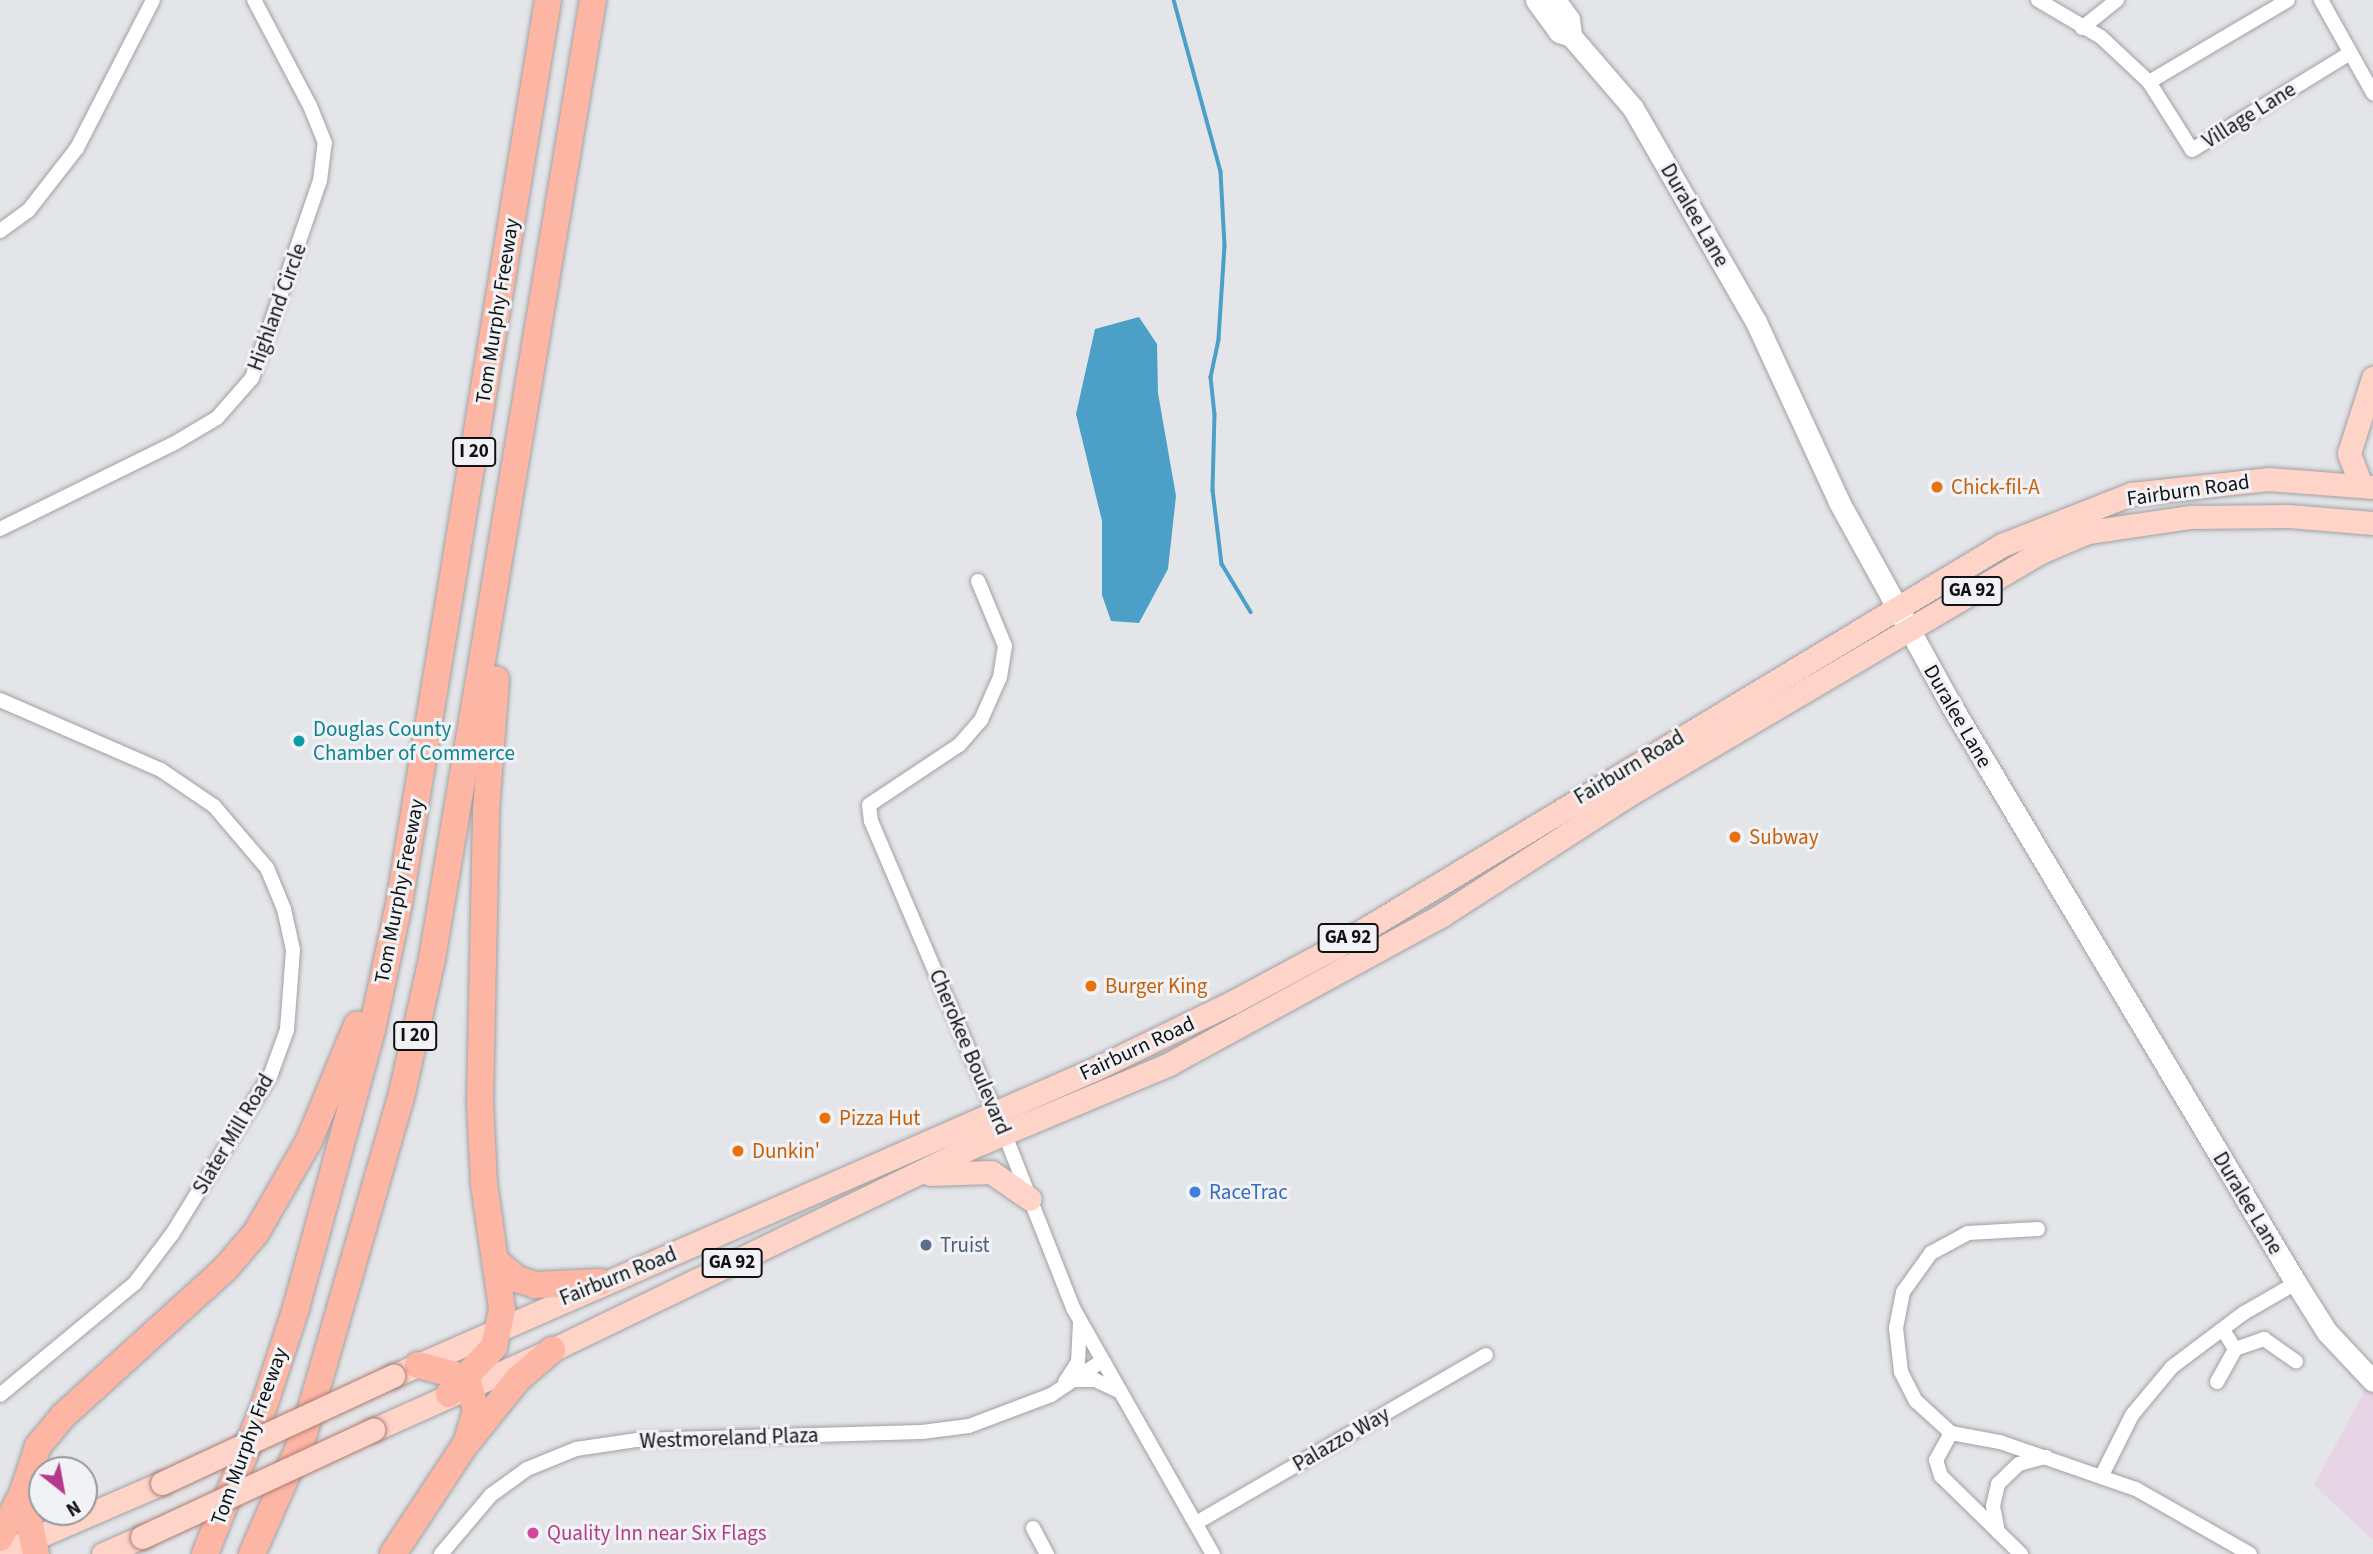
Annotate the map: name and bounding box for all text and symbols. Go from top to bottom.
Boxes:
street label: Village Lane [2198,77,2300,153]
street label: Duralee Lane [1655,159,1735,271]
street label: Tom Murphy Freeway [470,217,524,405]
street label: Highland Circle [242,240,312,374]
road number: I 20 [451,436,497,467]
street label: Fairburn Road [2125,469,2251,511]
place label: Chick-fil-A [1951,474,2040,500]
marker: Chick-fil-A [1929,479,1945,495]
road number: GA 92 [1940,576,2004,606]
street label: Duralee Lane [1918,660,1998,772]
place label: Douglas County Chamber of Commerce [313,716,515,766]
street label: Fairburn Road [1569,724,1689,810]
marker: Douglas County Chamber of Commerce [291,733,307,749]
street label: Tom Murphy Freeway [369,797,429,985]
place label: Subway [1749,824,1818,850]
marker: Subway [1727,829,1743,845]
road number: GA 92 [1316,922,1380,954]
street label: Cherokee Boulevard [924,966,1016,1138]
place label: Burger King [1105,973,1207,999]
marker: Burger King [1083,978,1099,994]
street label: Fairburn Road [1076,1010,1198,1086]
road number: I 20 [392,1020,438,1052]
street label: Slater Mill Road [187,1069,279,1199]
place label: Pizza Hut [839,1105,920,1131]
marker: Pizza Hut [817,1110,833,1126]
place label: Dunkin' [752,1138,820,1164]
marker: Dunkin' [730,1143,746,1159]
street label: Duralee Lane [2208,1147,2288,1259]
place label: RaceTrac [1209,1179,1288,1205]
marker: RaceTrac [1187,1184,1203,1200]
place label: Truist [940,1232,990,1258]
marker: Truist [918,1237,934,1253]
street label: Fairburn Road [556,1241,680,1311]
road number: GA 92 [700,1247,764,1278]
street label: Tom Murphy Freeway [205,1344,293,1528]
street label: Palazzo Way [1288,1401,1394,1477]
street label: Westmoreland Plaza [639,1422,819,1454]
north arrow [28,1456,98,1526]
text: N [61,1493,85,1523]
place label: Quality Inn near Six Flags [547,1520,767,1546]
marker: Quality Inn near Six Flags [525,1525,541,1541]

